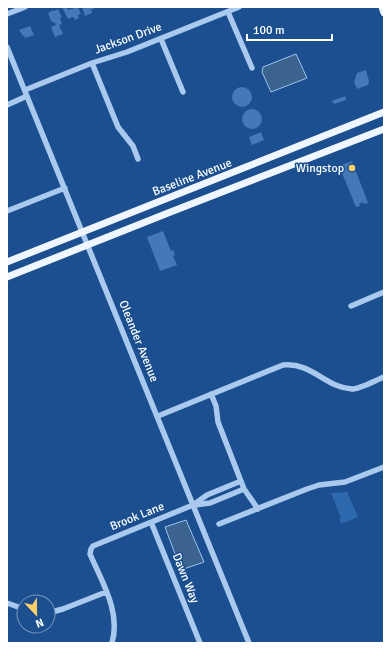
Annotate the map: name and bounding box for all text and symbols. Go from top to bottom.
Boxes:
scale bar [247,16,332,42]
street label: Jackson Drive [93,19,164,58]
text: 100 m [253,23,285,38]
street label: Baseline Avenue [150,155,234,200]
place label: Wingstop [296,161,344,176]
marker: Wingstop [347,163,357,173]
street label: Oleander Avenue [115,298,162,384]
street label: Brook Lane [108,499,167,534]
street label: Dawn Way [169,551,203,606]
north arrow [16,594,56,634]
text: N [34,615,46,630]

